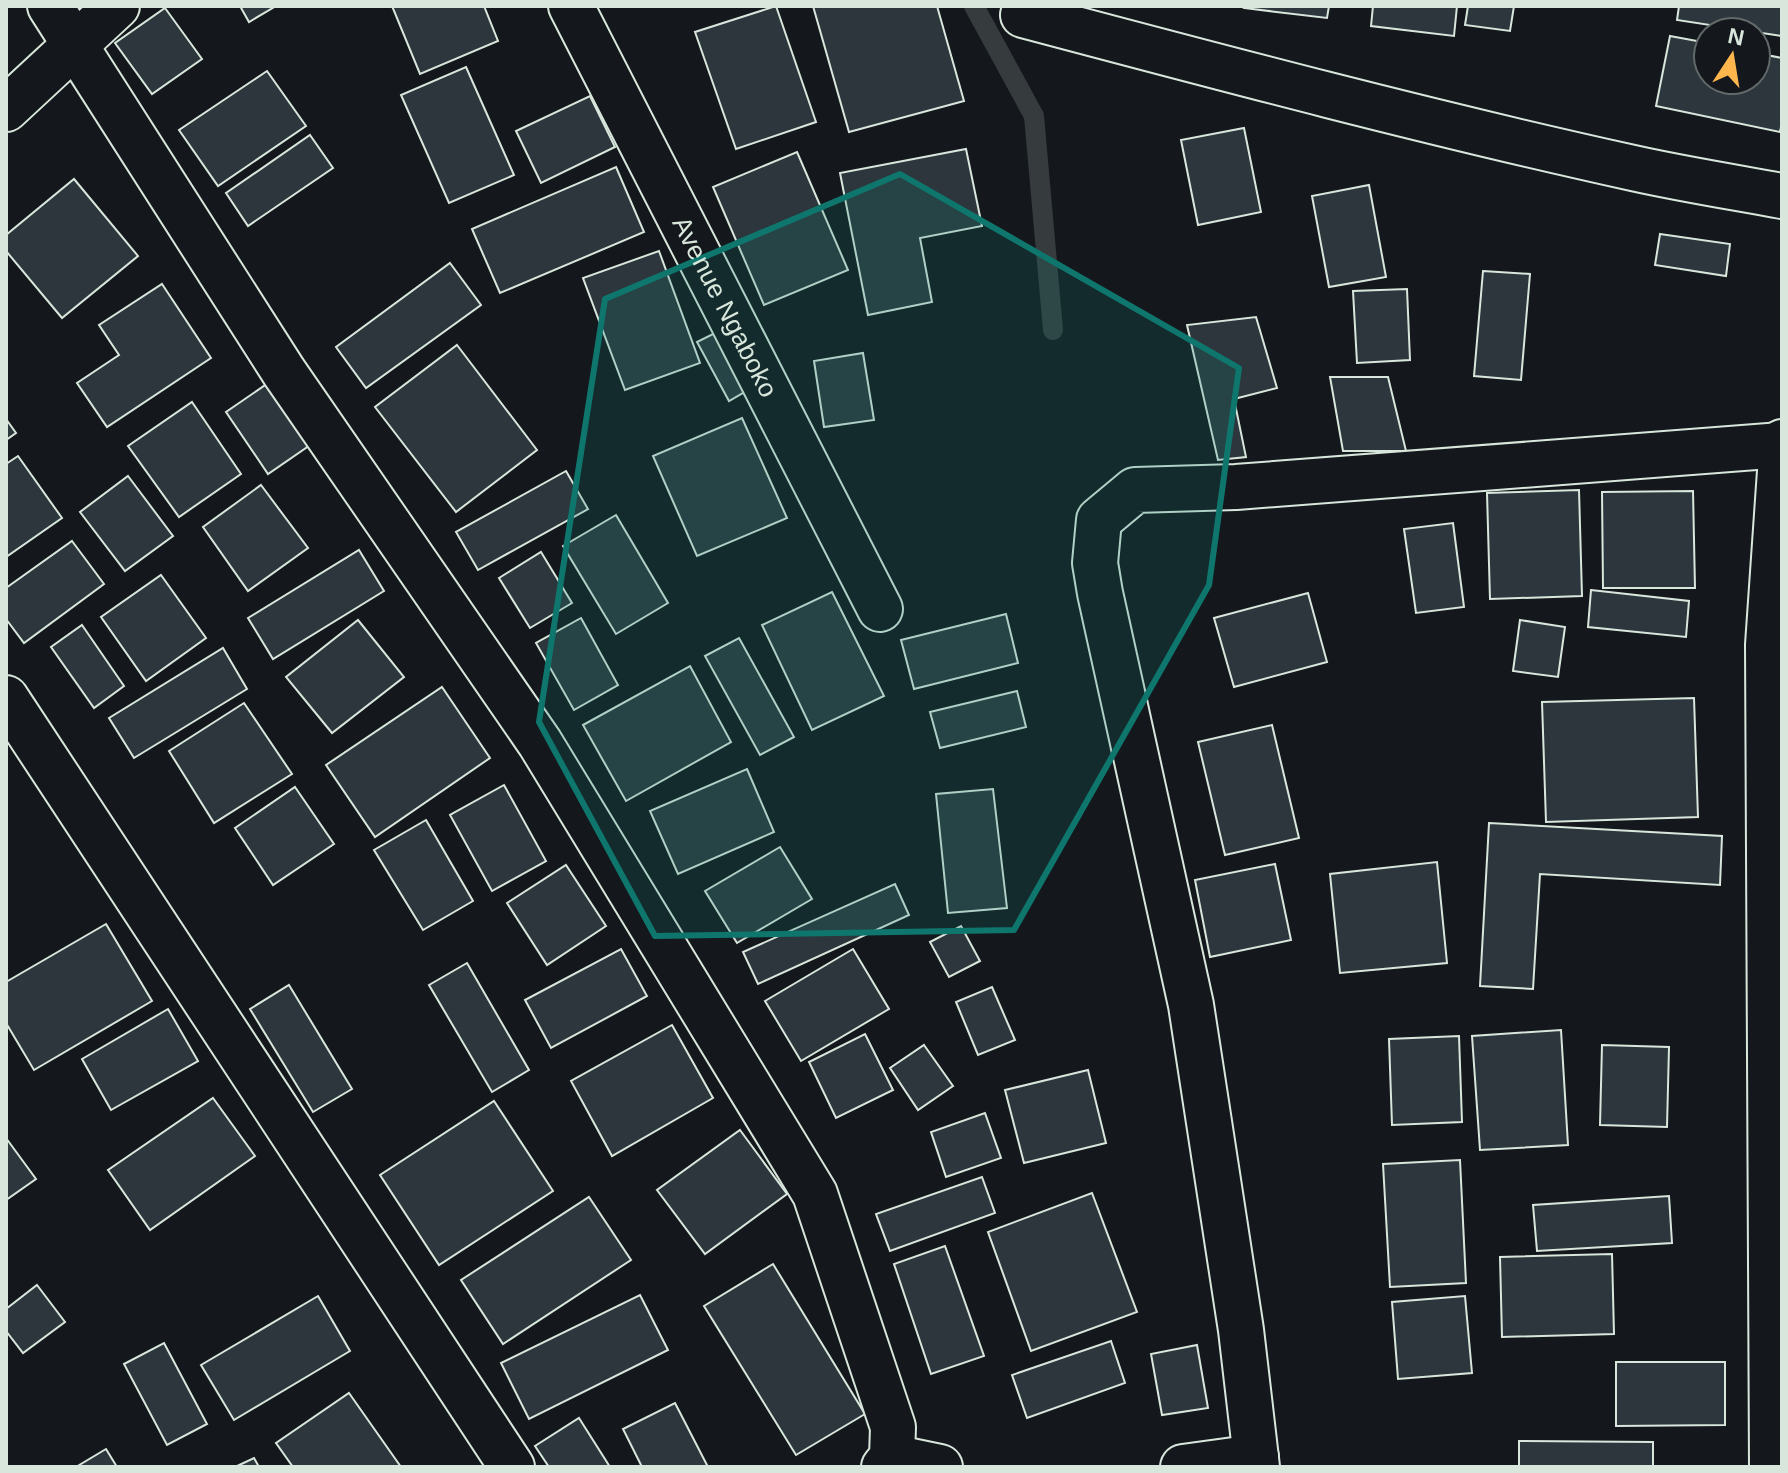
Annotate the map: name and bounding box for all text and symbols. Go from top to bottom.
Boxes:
north arrow [1692,16,1772,96]
text: N [1726,23,1746,51]
street label: Avenue Ngaboko [666,211,784,402]

